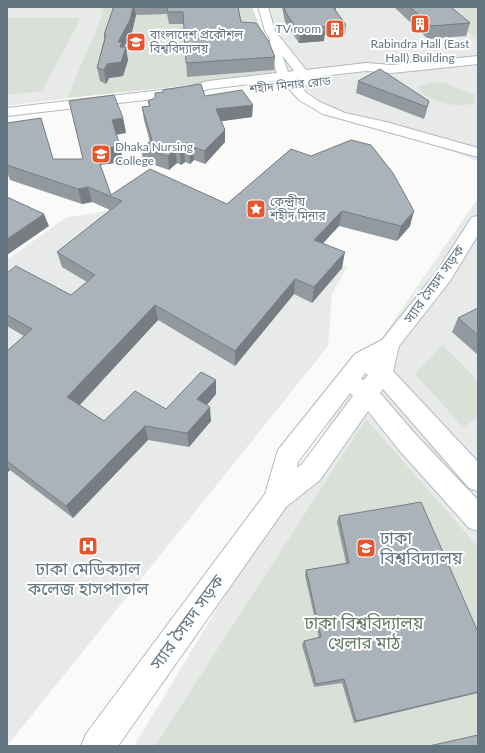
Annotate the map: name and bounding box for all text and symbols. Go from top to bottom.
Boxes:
building icon: Rabindra Hall (East Hall) Building [409,13,431,35]
building icon: TV room [324,18,346,40]
place label: TV room [276,21,321,36]
place label: বাংলাদেশ প্রকৌশল বিশ্ববিদ্যালয় [149,27,243,56]
school or university icon: বাংলাদেশ প্রকৌশল বিশ্ববিদ্যালয় [125,31,147,53]
place label: Rabindra Hall (East Hall) Building [371,36,470,65]
street label: শহীদ মিনার রোড [247,73,332,96]
place label: Dhaka Nursing College [115,139,193,168]
school or university icon: Dhaka Nursing College [90,143,112,165]
place label: কেন্দ্রীয় শহীদ মিনার [269,194,326,223]
place icon: কেন্দ্রীয় শহীদ মিনার [245,198,267,220]
street label: স্যার সৈয়দ সড়ক [399,241,468,327]
place label: ঢাকা বিশ্ববিদ্যালয় [379,527,463,568]
hospital icon: ঢাকা মেডিক্যাল কলেজ হাসপাতাল [77,535,99,557]
school or university icon: ঢাকা বিশ্ববিদ্যালয় [355,537,377,559]
place label: ঢাকা মেডিক্যাল কলেজ হাসপাতাল [26,558,149,599]
street label: স্যার সৈয়দ সড়ক [145,570,228,674]
park label: ঢাকা বিশ্ববিদ্যালয় খেলার মাঠ [304,612,424,653]

